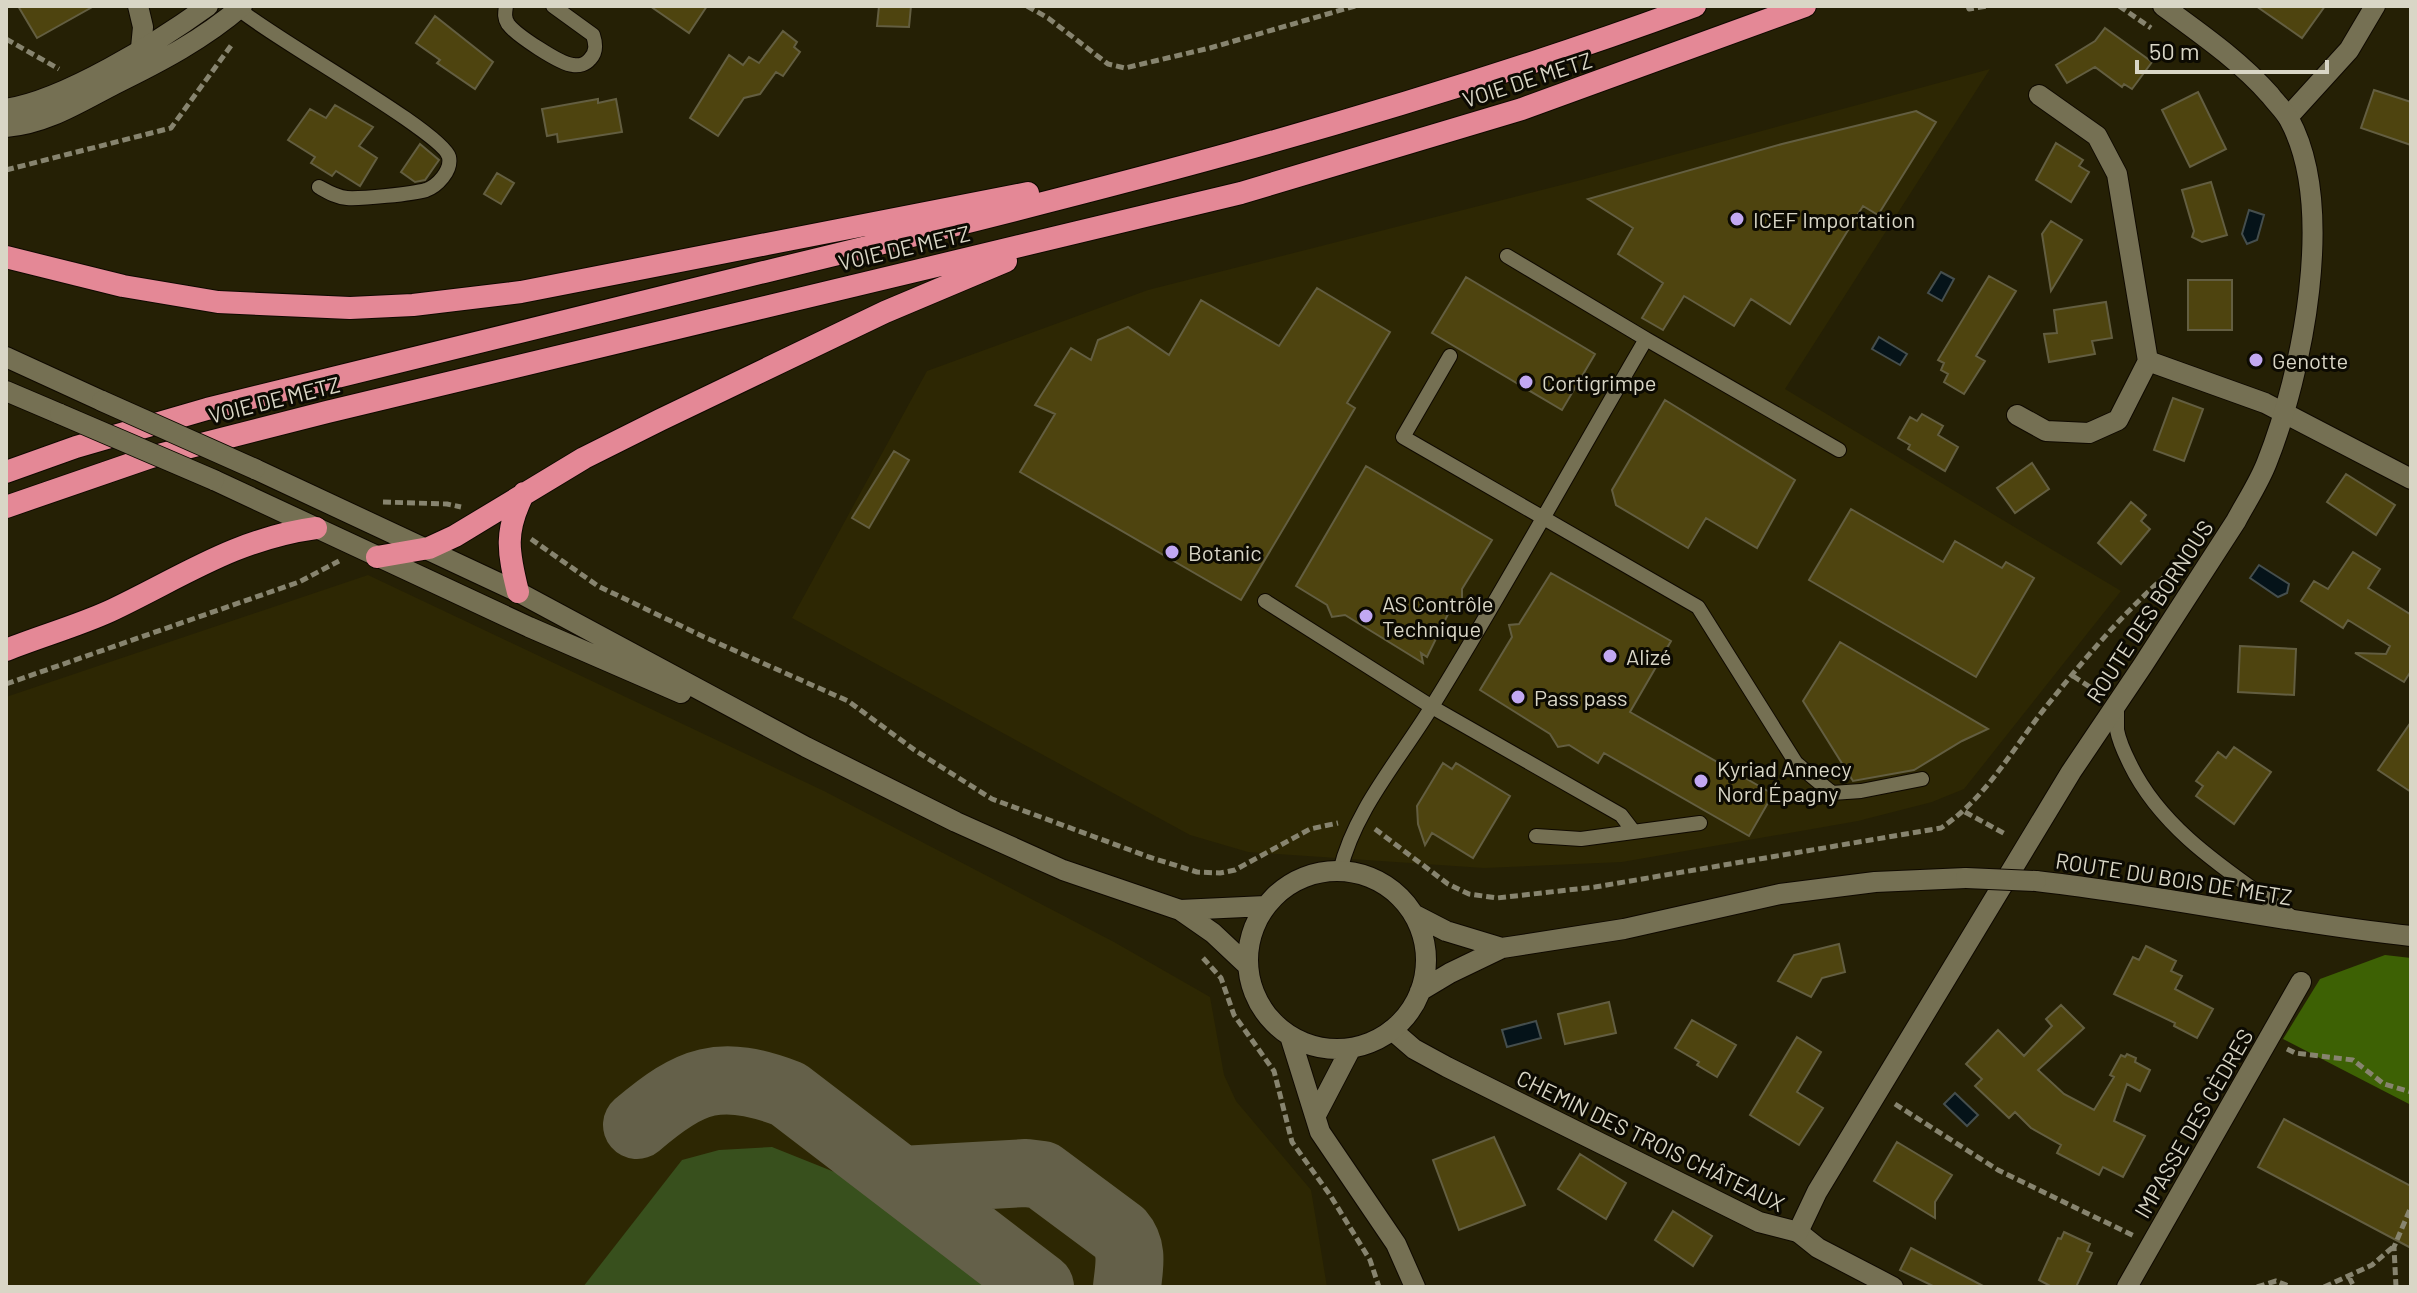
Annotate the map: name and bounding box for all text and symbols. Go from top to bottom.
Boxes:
scale bar [2137,24,2327,74]
text: 50 m [2149,36,2200,65]
street label: VOIE DE METZ [1459,46,1595,112]
place label: ICEF Importation [1753,206,1915,232]
marker: ICEF Importation [1728,210,1746,228]
street label: VOIE DE METZ [836,219,972,275]
place label: Genotte [2272,347,2348,373]
marker: Genotte [2247,351,2265,369]
place label: Cortigrimpe [1542,369,1657,395]
street label: VOIE DE METZ [206,370,342,428]
marker: Cortigrimpe [1517,373,1535,391]
street label: ROUTE DES BORNOUS [2080,515,2218,707]
place label: Botanic [1188,539,1262,565]
marker: Botanic [1163,543,1181,561]
place label: AS Contrôle Technique [1382,590,1493,641]
marker: AS Contrôle Technique [1357,607,1375,625]
place label: Alizé [1626,643,1672,669]
marker: Alizé [1601,647,1619,665]
place label: Pass pass [1534,684,1628,710]
marker: Pass pass [1509,688,1527,706]
place label: Kyriad Annecy Nord Épagny [1717,755,1852,806]
marker: Kyriad Annecy Nord Épagny [1692,772,1710,790]
street label: ROUTE DU BOIS DE METZ [2054,846,2294,910]
street label: IMPASSE DES CÈDRES [2128,1024,2258,1222]
street label: CHEMIN DES TROIS CHÂTEAUX [1513,1064,1789,1216]

